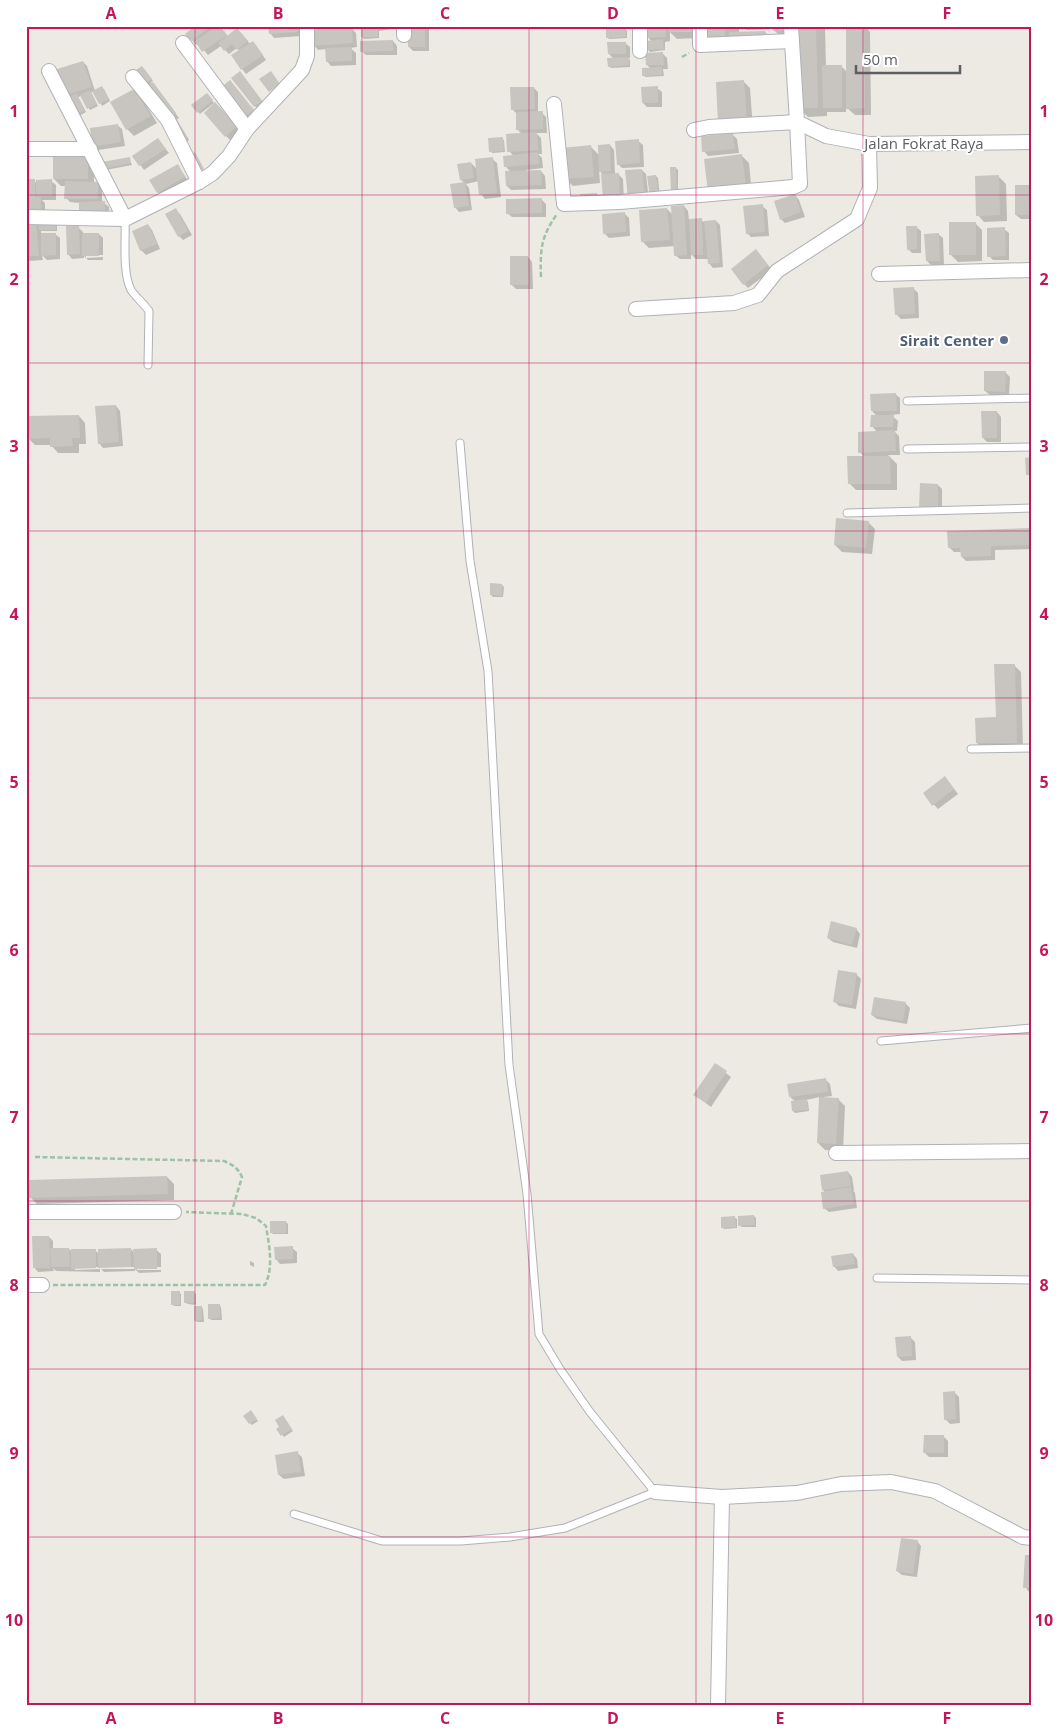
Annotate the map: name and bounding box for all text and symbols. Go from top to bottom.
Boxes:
text: A [105,2,117,24]
text: B [273,2,283,24]
text: C [440,2,450,24]
text: D [607,2,619,24]
text: E [776,2,785,24]
text: F [943,2,951,24]
scale bar [856,42,959,74]
text: 50 m [863,49,898,69]
text: 1 [9,100,19,122]
text: 1 [1039,100,1049,122]
street label: Jalan Fokrat Raya [862,133,984,153]
text: 2 [9,268,19,290]
text: 2 [1039,268,1049,290]
place label: Sirait Center [900,330,994,350]
marker: Sirait Center [998,334,1010,346]
text: 3 [9,435,19,457]
text: 3 [1039,435,1049,457]
text: 4 [9,603,19,625]
text: 4 [1039,603,1049,625]
text: 5 [9,771,19,793]
text: 5 [1039,771,1049,793]
text: 6 [9,939,19,961]
text: 6 [1039,939,1049,961]
text: 7 [9,1106,19,1128]
text: 7 [1039,1106,1049,1128]
text: 8 [9,1274,19,1296]
text: 8 [1039,1274,1049,1296]
text: 9 [9,1442,19,1464]
text: 9 [1039,1442,1049,1464]
text: 10 [5,1609,23,1631]
text: 10 [1035,1609,1053,1631]
text: A [105,1707,117,1729]
text: B [273,1707,283,1729]
text: C [440,1707,450,1729]
text: D [607,1707,619,1729]
text: E [776,1707,785,1729]
text: F [943,1707,951,1729]

